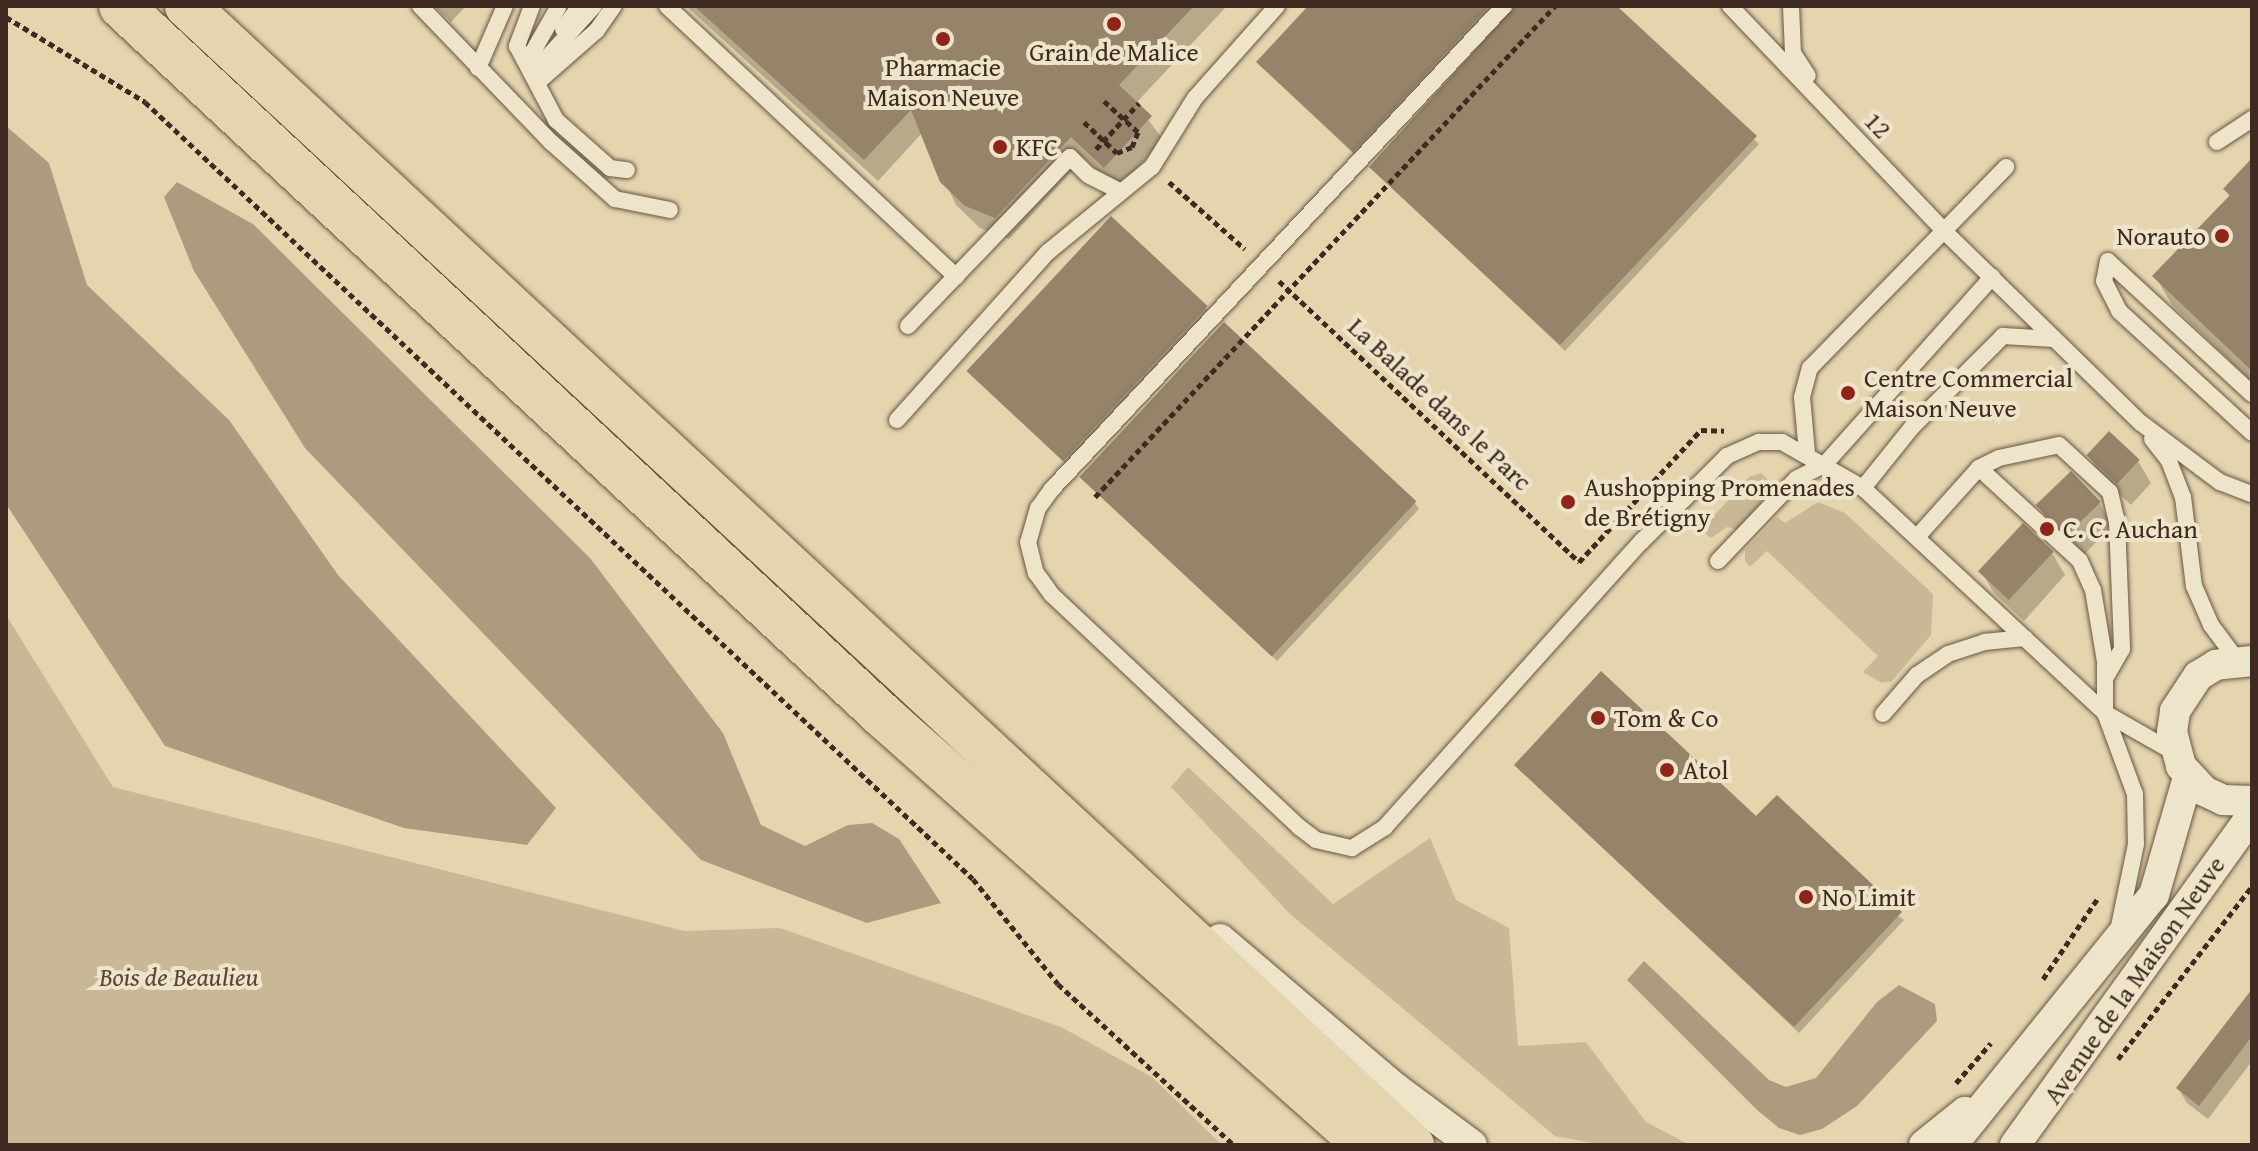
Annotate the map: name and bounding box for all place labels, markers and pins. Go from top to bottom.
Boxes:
marker: Grain de Malice [1105,15,1123,33]
marker: Pharmacie Maison Neuve [934,30,952,48]
place label: Grain de Malice [1029,36,1199,68]
place label: Pharmacie Maison Neuve [867,51,1019,112]
place label: KFC [1016,131,1058,163]
marker: KFC [991,138,1009,156]
place label: Norauto [2116,220,2206,252]
marker: Norauto [2213,227,2231,245]
place label: Centre Commercial Maison Neuve [1864,362,2073,424]
marker: Centre Commercial Maison Neuve [1839,384,1857,402]
place label: Aushopping Promenades de Brétigny [1584,471,1855,532]
marker: Aushopping Promenades de Brétigny [1559,493,1577,511]
place label: C. C. Auchan [2063,513,2198,545]
marker: C. C. Auchan [2038,520,2056,538]
place label: Tom & Co [1614,702,1718,734]
marker: Tom & Co [1589,709,1607,727]
place label: Atol [1683,754,1729,786]
marker: Atol [1658,761,1676,779]
place label: No Limit [1822,881,1916,913]
marker: No Limit [1797,888,1815,906]

